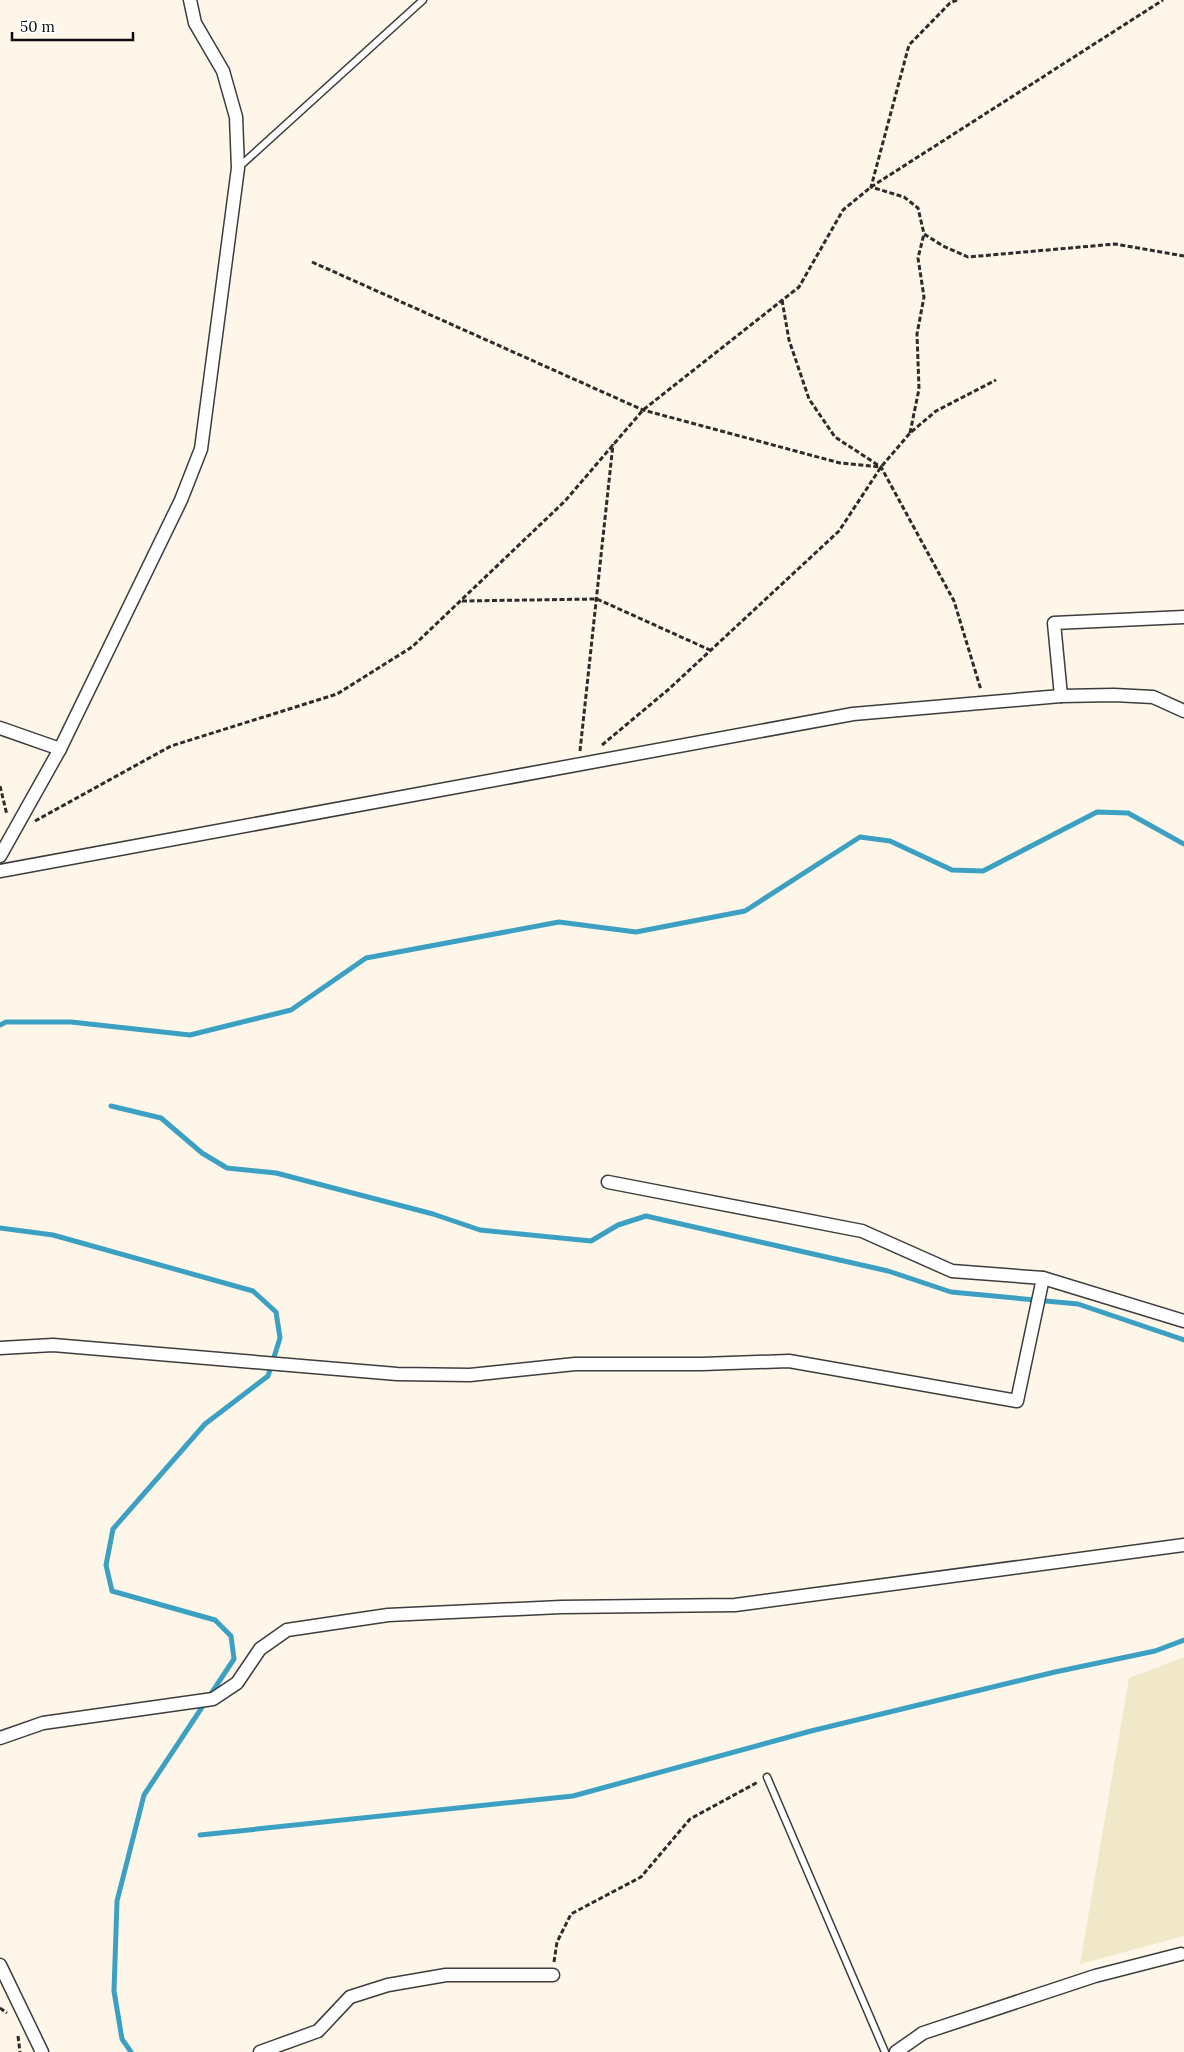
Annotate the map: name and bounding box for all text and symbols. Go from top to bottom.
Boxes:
scale bar [12,10,134,42]
text: 50 m [20,17,55,36]

